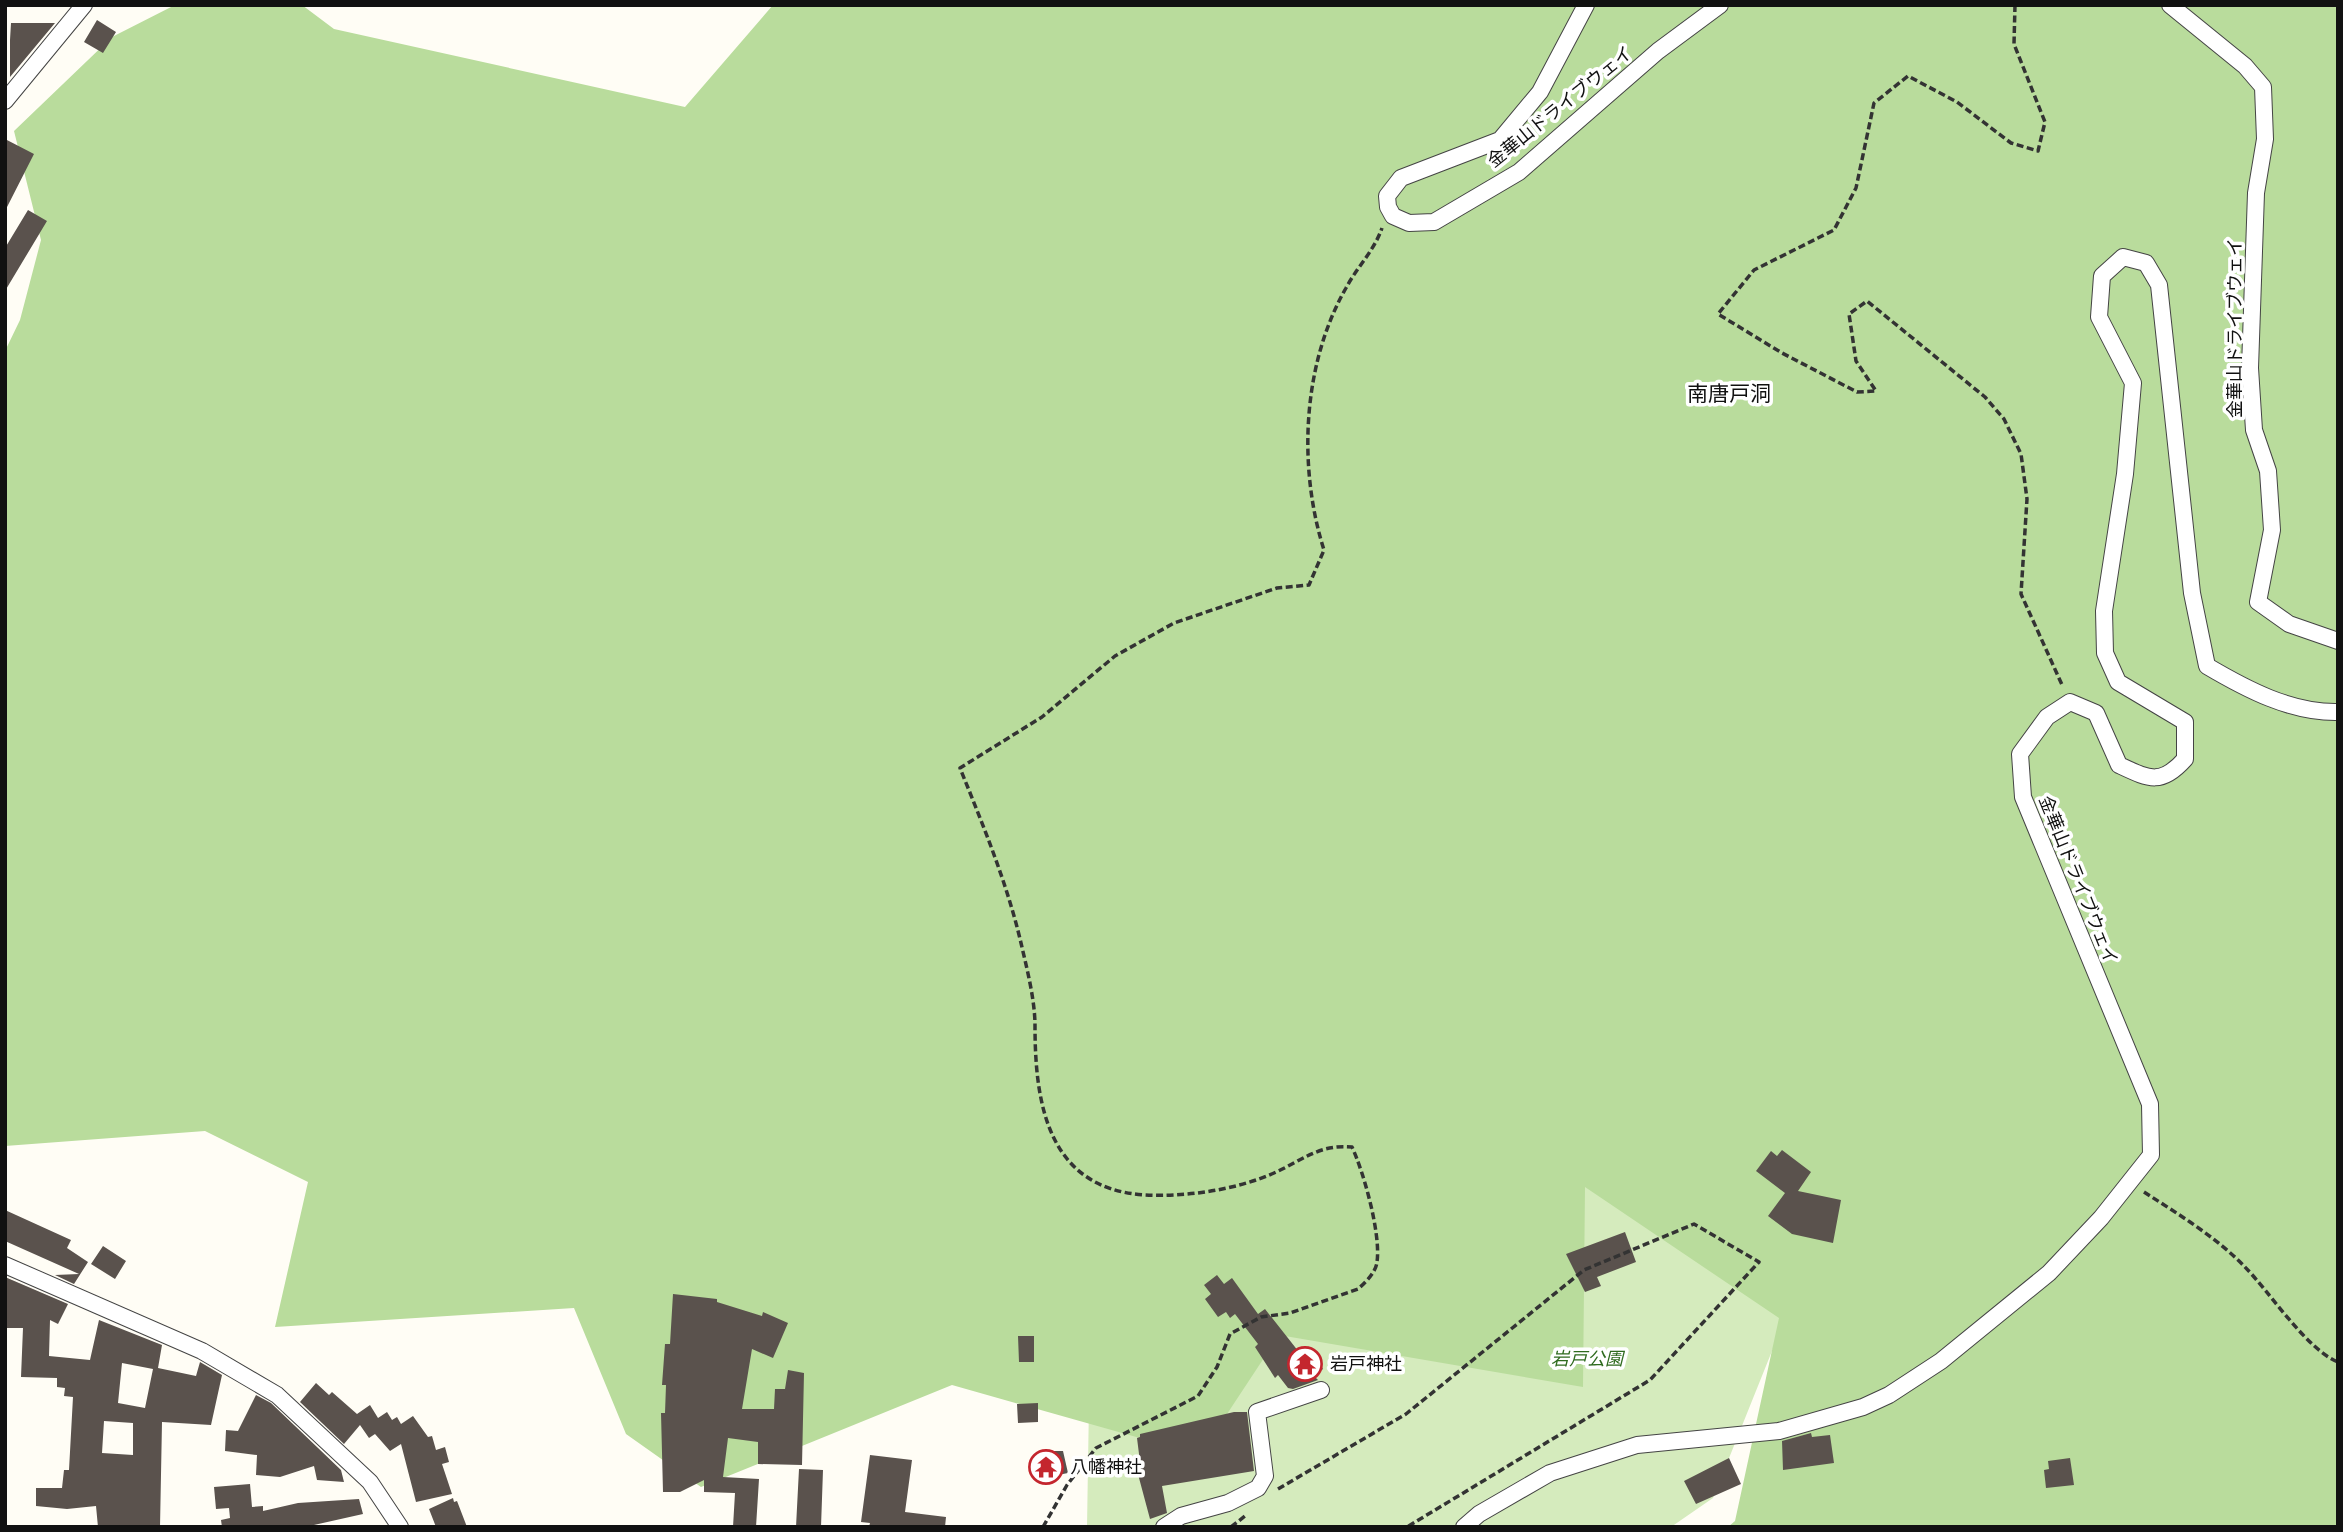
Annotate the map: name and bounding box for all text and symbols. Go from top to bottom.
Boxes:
street label: 金華山ドライブウェイ [1481,39,1637,172]
street label: 金華山ドライブウェイ [2220,238,2246,418]
district label: 南唐戸洞 [1687,377,1771,407]
street label: 金華山ドライブウェイ [2034,791,2126,968]
park label: 岩戸公園 [1551,1344,1626,1370]
temple icon: 岩戸神社 [1286,1345,1324,1383]
place label: 岩戸神社 [1330,1349,1402,1375]
temple icon: 八幡神社 [1027,1448,1065,1486]
place label: 八幡神社 [1070,1452,1142,1478]

